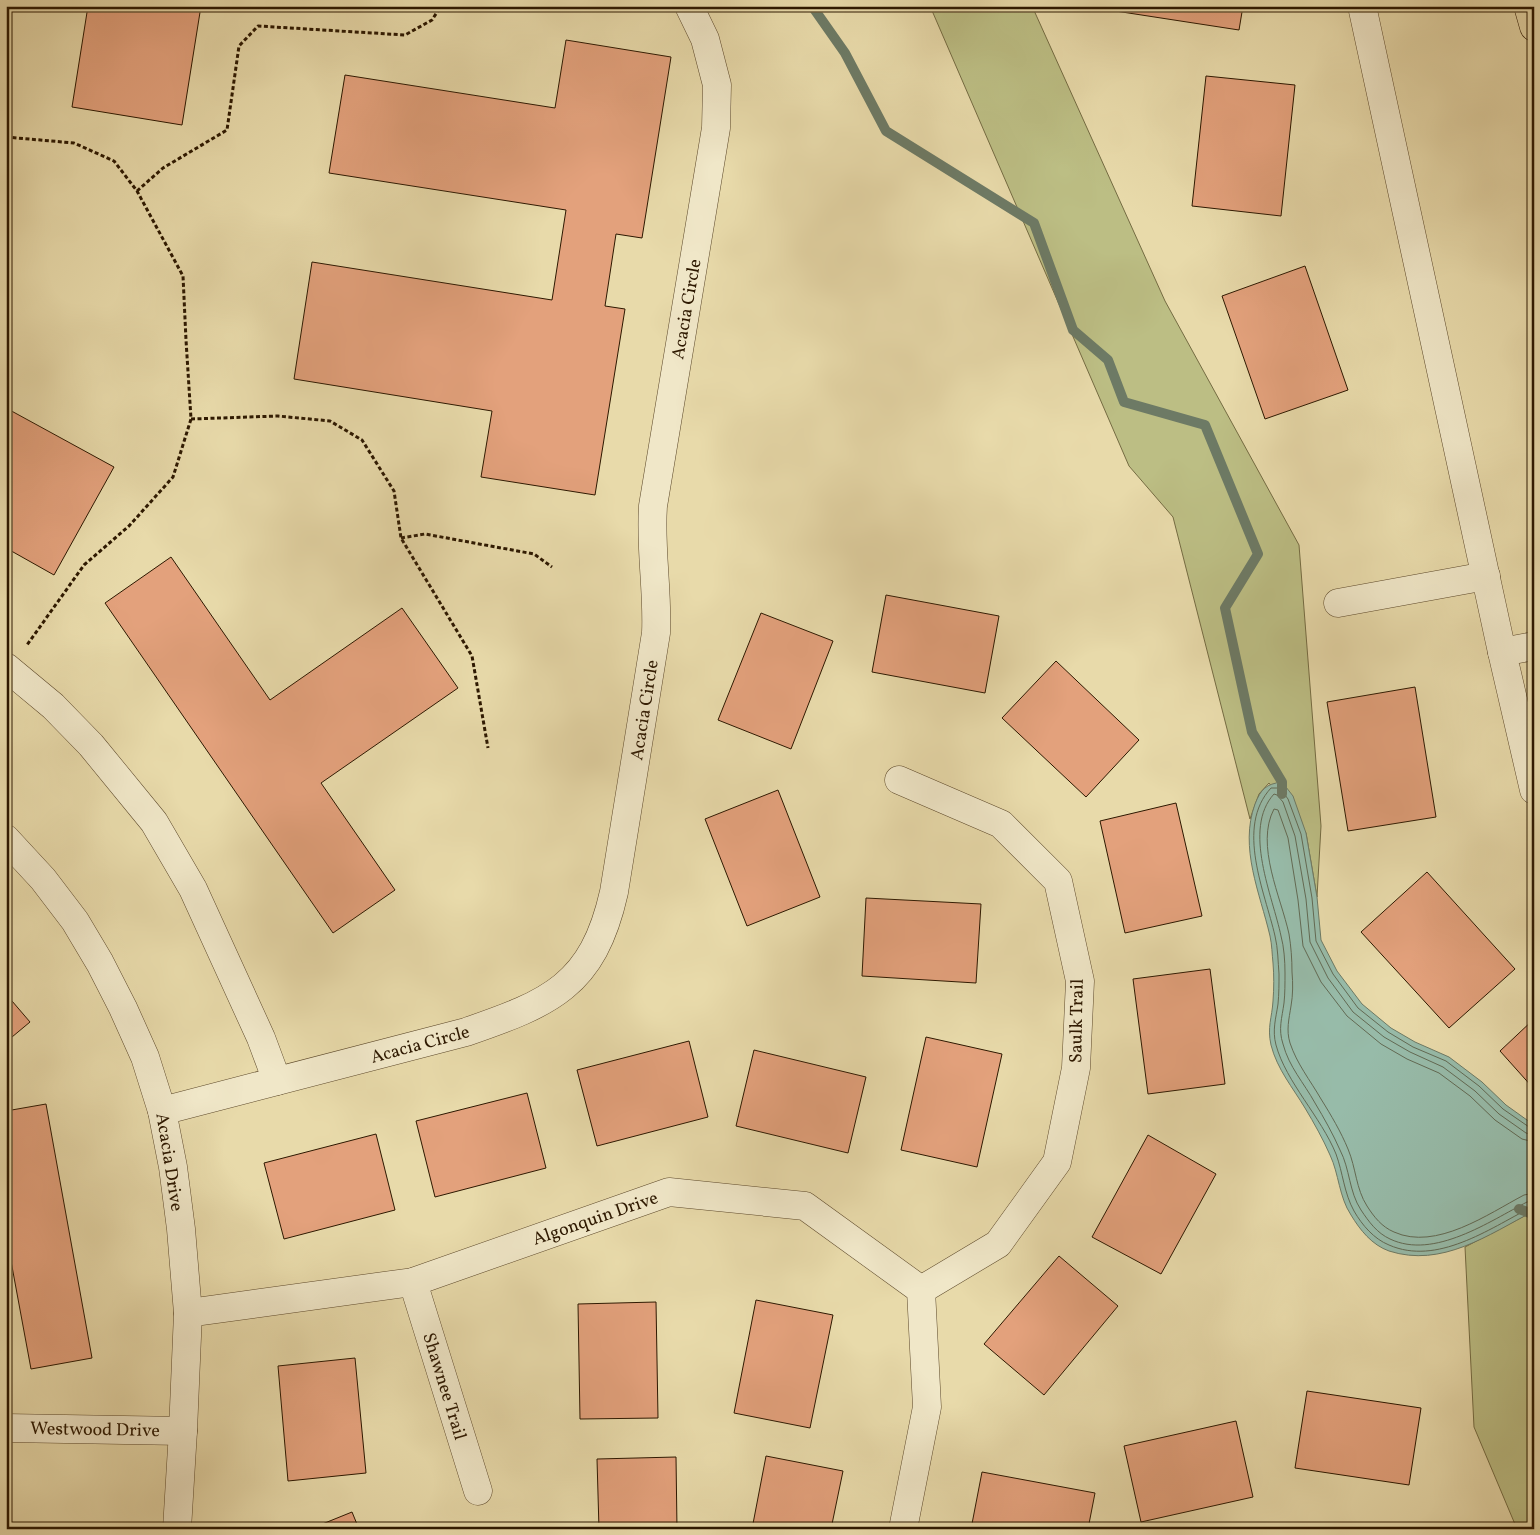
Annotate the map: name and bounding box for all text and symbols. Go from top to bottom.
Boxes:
street label: Acacia Circle [666,257,709,361]
street label: Acacia Circle [625,658,666,762]
street label: Saulk Trail [1064,979,1091,1063]
street label: Acacia Circle [368,1020,473,1071]
street label: Acacia Drive [148,1111,189,1213]
street label: Algonquin Drive [529,1186,662,1253]
street label: Shawnee Trail [415,1330,472,1443]
street label: Westwood Drive [30,1417,160,1444]

